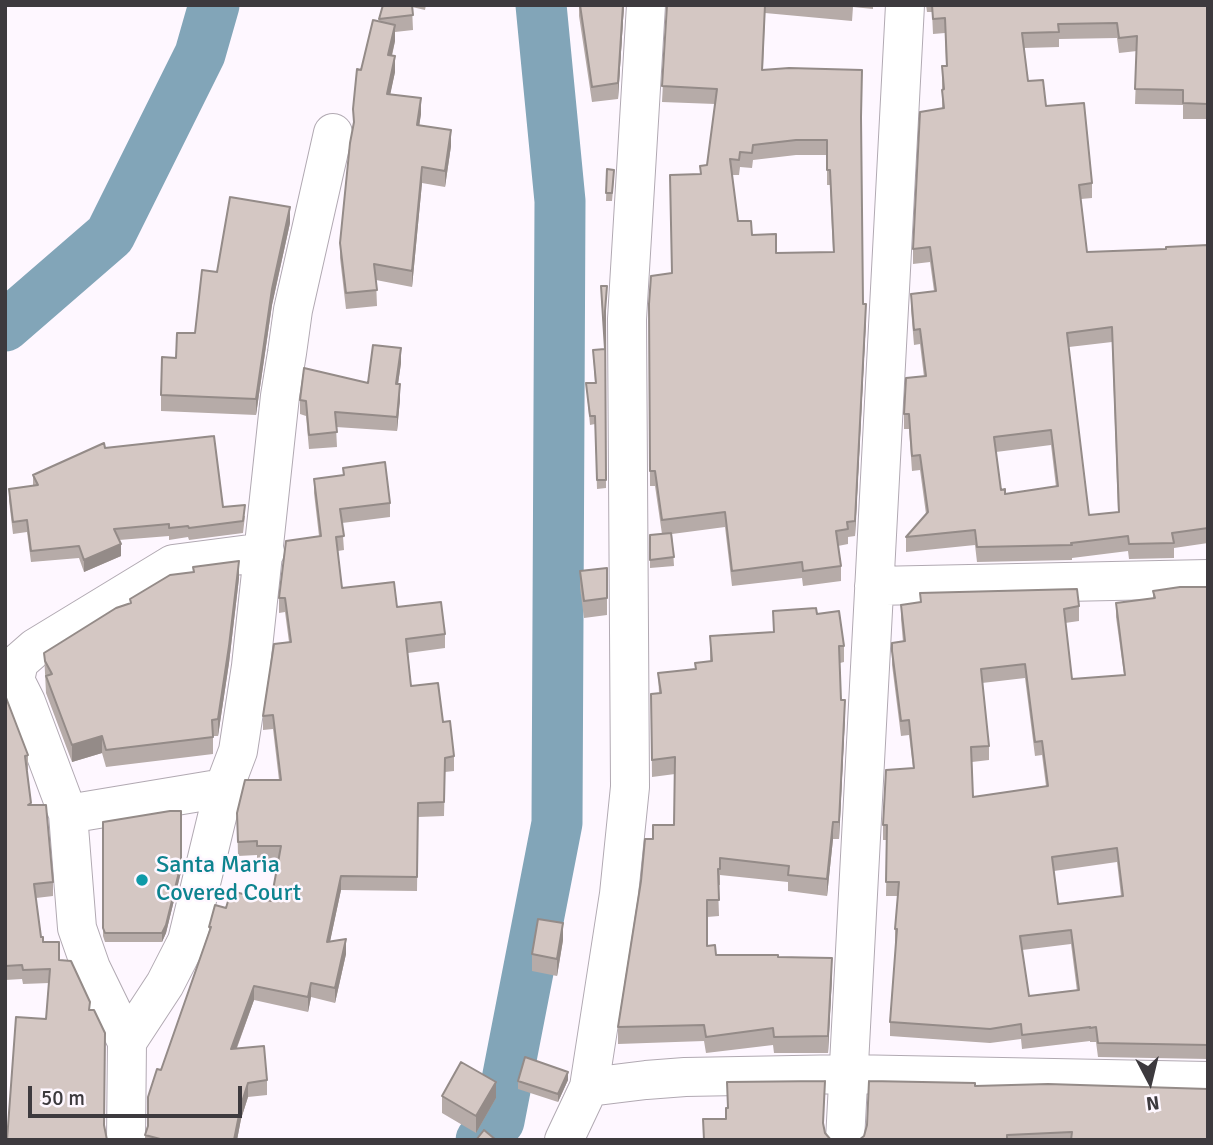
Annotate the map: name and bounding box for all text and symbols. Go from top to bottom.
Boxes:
place label: Santa Maria Covered Court [156,852,301,908]
marker: Santa Maria Covered Court [134,872,150,888]
north arrow [1115,1047,1185,1117]
scale bar [32,1072,245,1116]
text: 50 m [41,1085,85,1111]
text: N [1145,1090,1161,1116]

